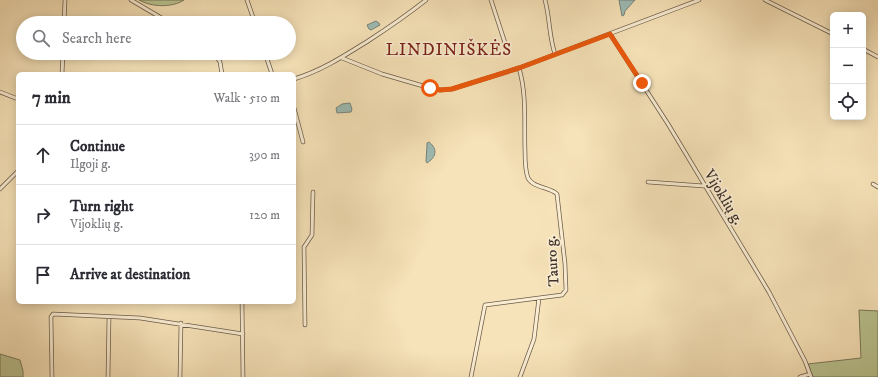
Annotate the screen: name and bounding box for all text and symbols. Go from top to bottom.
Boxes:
map controls [830,12,866,120]
button: + [830,12,866,48]
search box [16,16,296,60]
icon: search [30,27,52,49]
text: Search here [62,29,131,48]
district label: LINDINIŠKĖS [386,38,512,61]
button: − [830,48,866,84]
route end [633,74,651,92]
route start [421,79,439,97]
button: locate [830,84,866,120]
text: 7 min [32,87,71,109]
text: Walk · 510 m [214,90,280,106]
text: Continue [70,137,125,156]
icon: ahead [32,144,54,166]
text: 390 m [249,147,280,163]
text: Ilgoji g. [70,156,111,172]
street label: Vijoklių g. [699,165,747,228]
text: Turn right [70,197,133,216]
icon: right [32,204,54,226]
text: 120 m [249,207,280,223]
text: Vijoklių g. [70,216,123,232]
street label: Tauro g. [541,235,564,287]
icon: arrive [32,264,54,286]
text: Arrive at destination [70,265,190,284]

